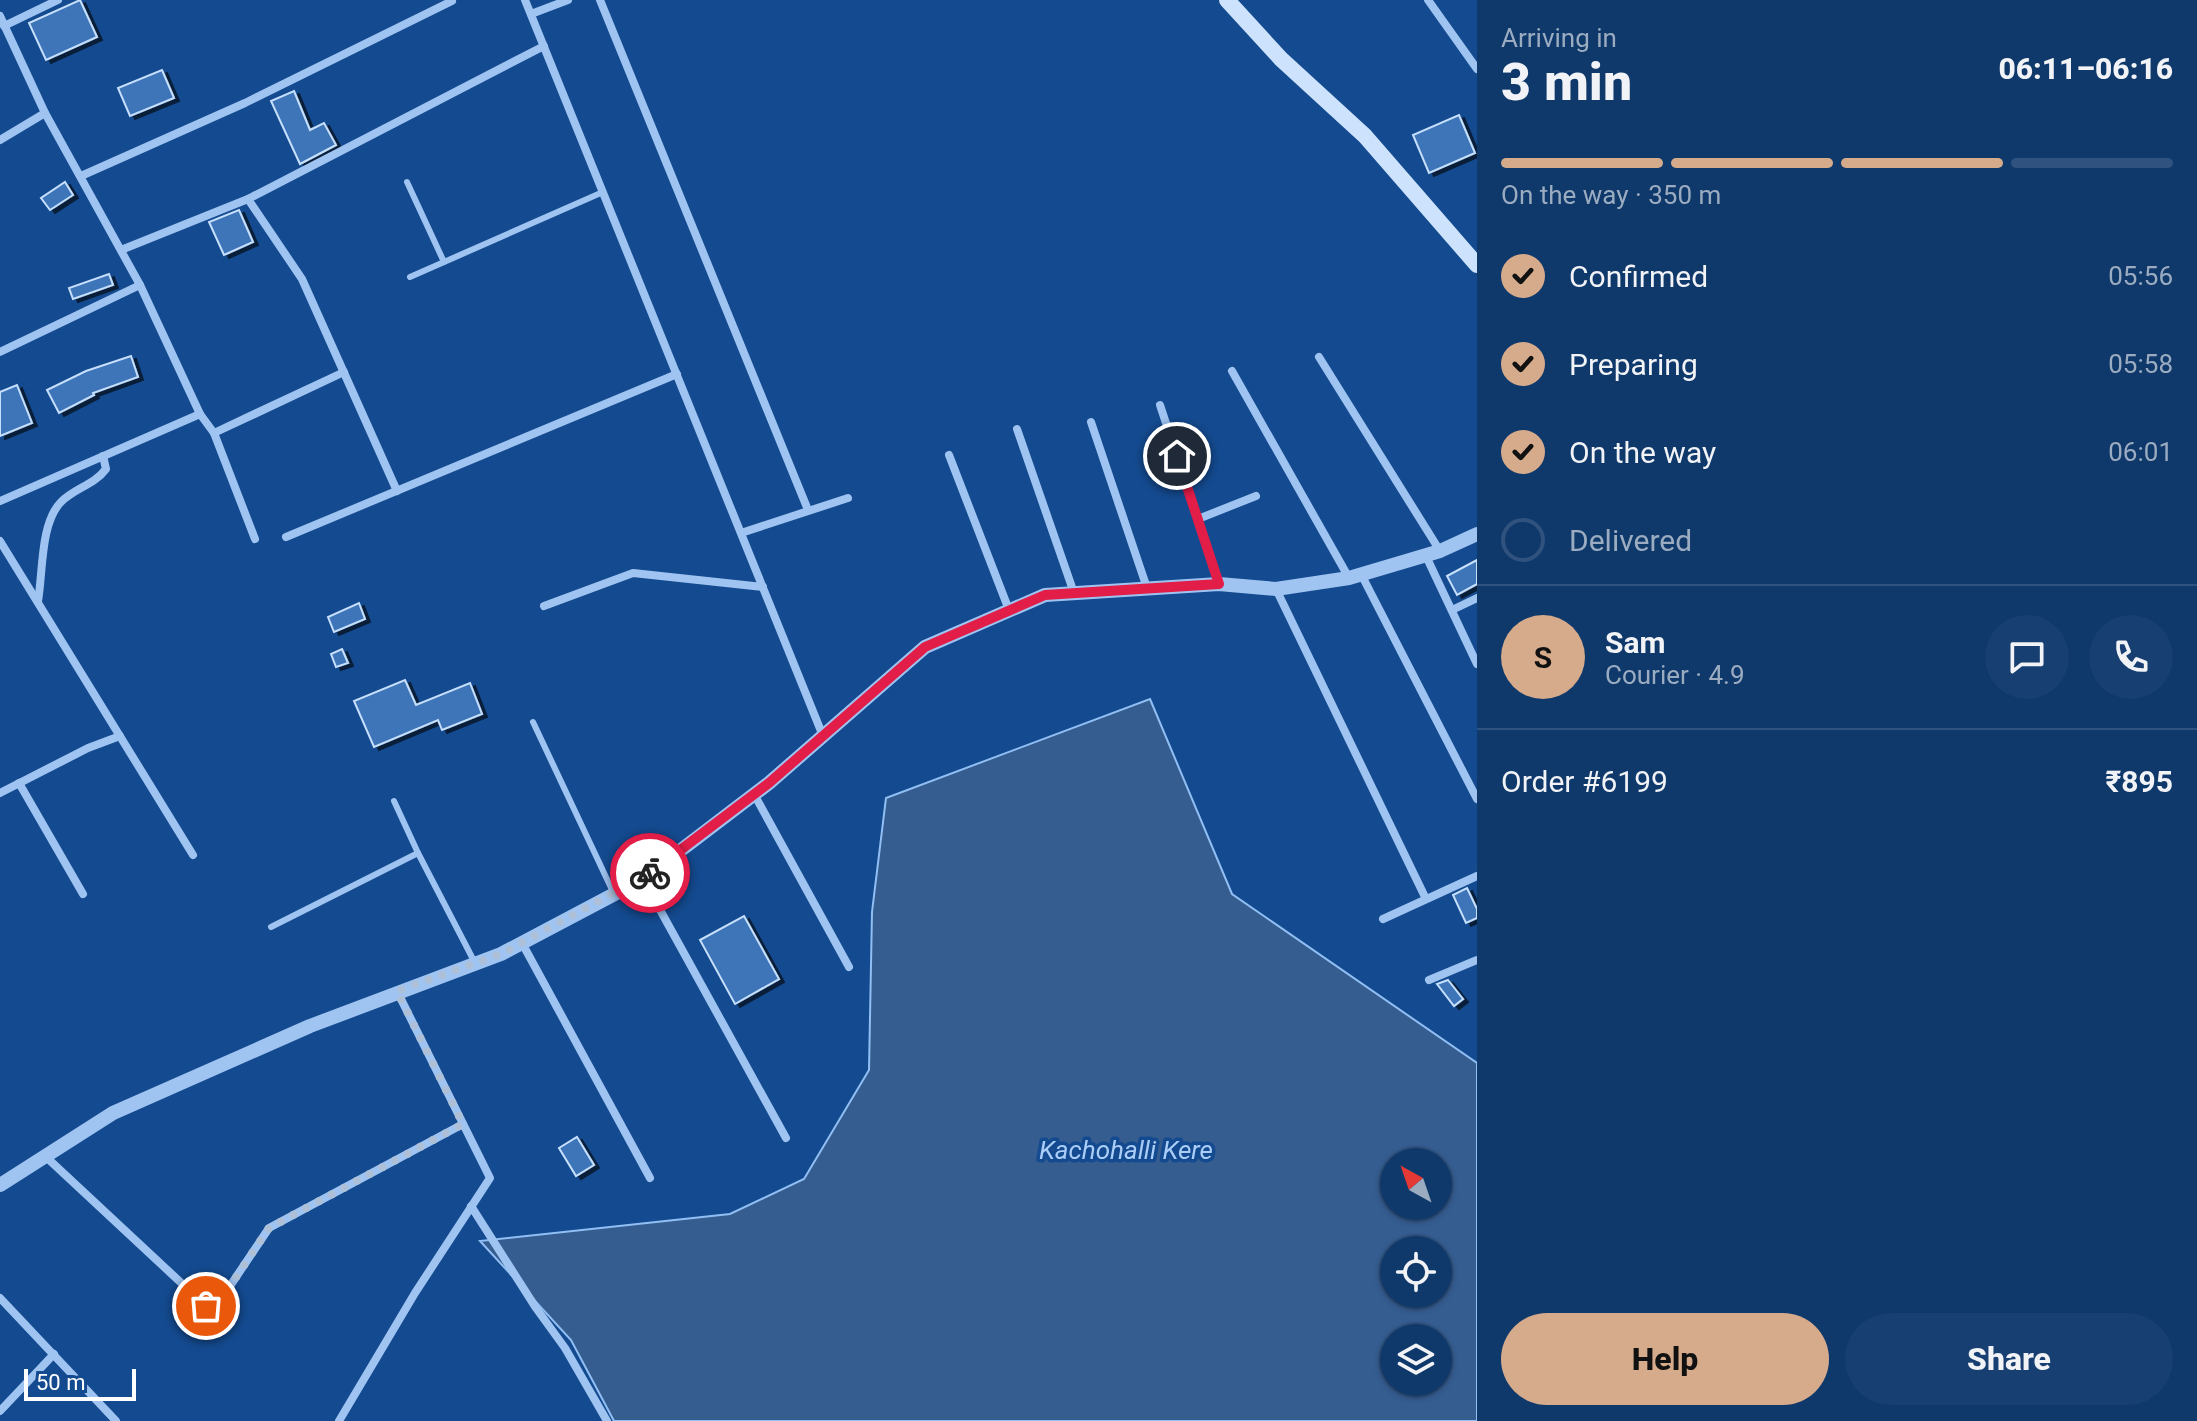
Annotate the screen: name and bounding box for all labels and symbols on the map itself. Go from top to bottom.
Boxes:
pin [1143,422,1211,490]
courier [610,833,690,913]
water label: Kachohalli Kere [1039,1135,1213,1165]
north arrow [1380,1148,1452,1220]
pin [172,1272,240,1340]
scale bar [24,1365,136,1401]

